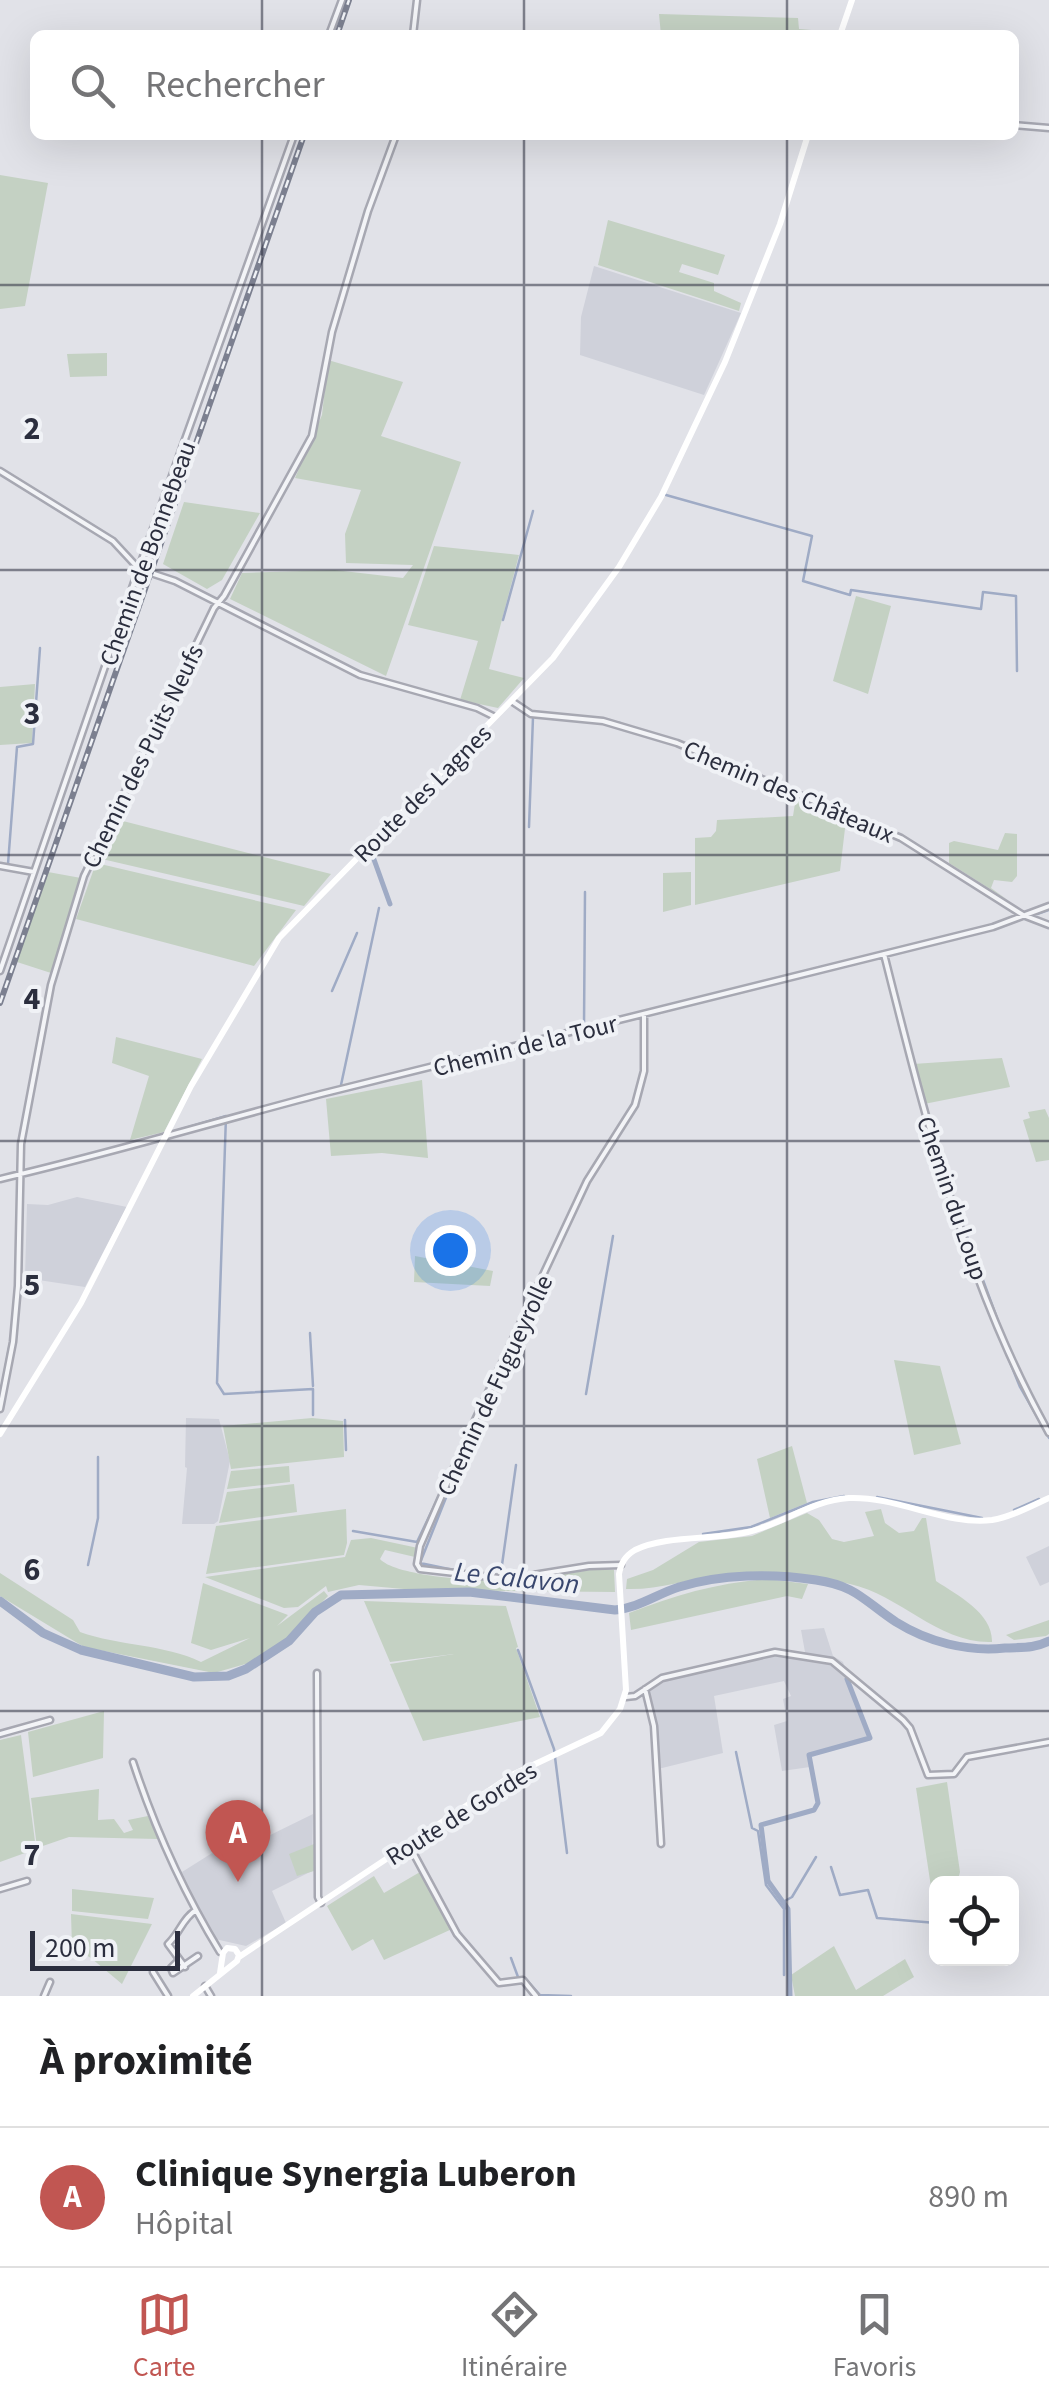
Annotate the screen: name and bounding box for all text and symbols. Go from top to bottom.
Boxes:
search box [30,30,1019,140]
icon: search [65,58,120,113]
text: Rechercher [145,58,325,112]
text: 2 [24,406,40,452]
street label: Chemin de Bonnebeau [90,436,205,671]
street label: Chemin des Puits Neufs [73,638,213,874]
text: 3 [24,691,40,737]
street label: Route des Lagnes [346,717,500,871]
street label: Chemin des Châteaux [678,731,899,852]
text: 4 [24,976,41,1022]
street label: Chemin de la Tour [429,1006,621,1086]
street label: Chemin du Loup [907,1112,997,1285]
your location [425,1225,476,1276]
text: 5 [24,1262,40,1308]
street label: Chemin de Fugueyrolle [428,1269,562,1502]
text: 6 [24,1547,40,1593]
water label: Le Calavon [452,1552,581,1604]
street label: Route de Gordes [379,1753,544,1875]
pin: A [206,1800,270,1882]
text: 7 [24,1832,40,1878]
map controls [929,1876,1019,1966]
button: locate [929,1876,1019,1966]
scale bar [30,1926,180,1970]
text: 200 m [45,1928,116,1968]
text: À proximité [40,2031,253,2091]
text: Clinique Synergia Luberon [135,2147,577,2201]
text: A [63,2174,82,2220]
text: 890 m [928,2174,1009,2220]
text: Hôpital [135,2201,233,2247]
tab: Carte [133,2287,196,2387]
tab: Itinéraire [461,2287,567,2387]
tab: Favoris [833,2287,916,2387]

